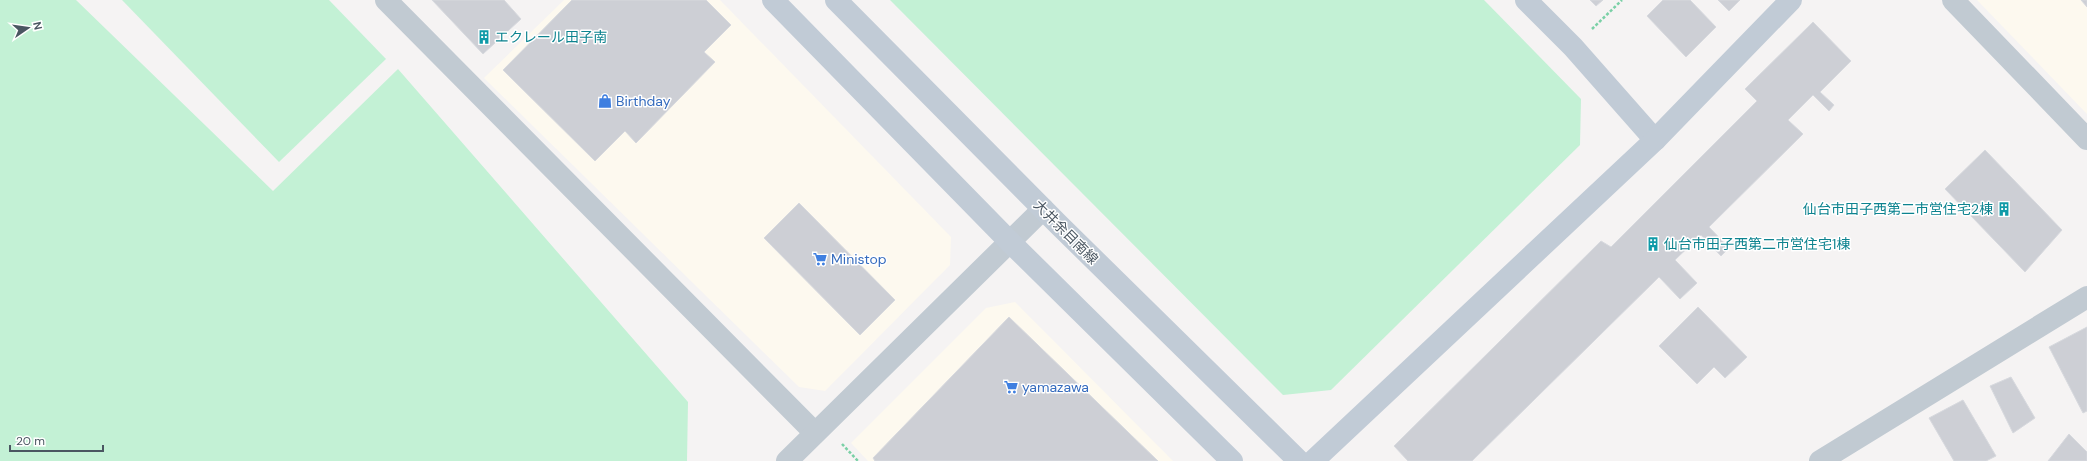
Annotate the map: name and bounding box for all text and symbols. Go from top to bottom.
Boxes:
north arrow [8,8,48,48]
text: N [30,20,45,31]
place label: エクレール田子南 [495,28,607,46]
building icon: エクレール田子南 [476,29,492,45]
place label: Birthday [616,92,671,110]
shop icon: Birthday [597,93,613,109]
street label: 大井余目南線 [1030,196,1102,268]
place label: 仙台市田子西第二市営住宅2棟 [1803,200,1993,218]
building icon: 仙台市田子西第二市営住宅2棟 [1996,201,2012,217]
place label: 仙台市田子西第二市営住宅1棟 [1664,235,1850,253]
building icon: 仙台市田子西第二市営住宅1棟 [1645,236,1661,252]
place label: Ministop [831,250,887,268]
supermarket icon: Ministop [812,251,828,267]
place label: yamazawa [1022,378,1089,396]
supermarket icon: yamazawa [1003,379,1019,395]
scale bar [10,427,103,453]
text: 20 m [16,433,45,449]

